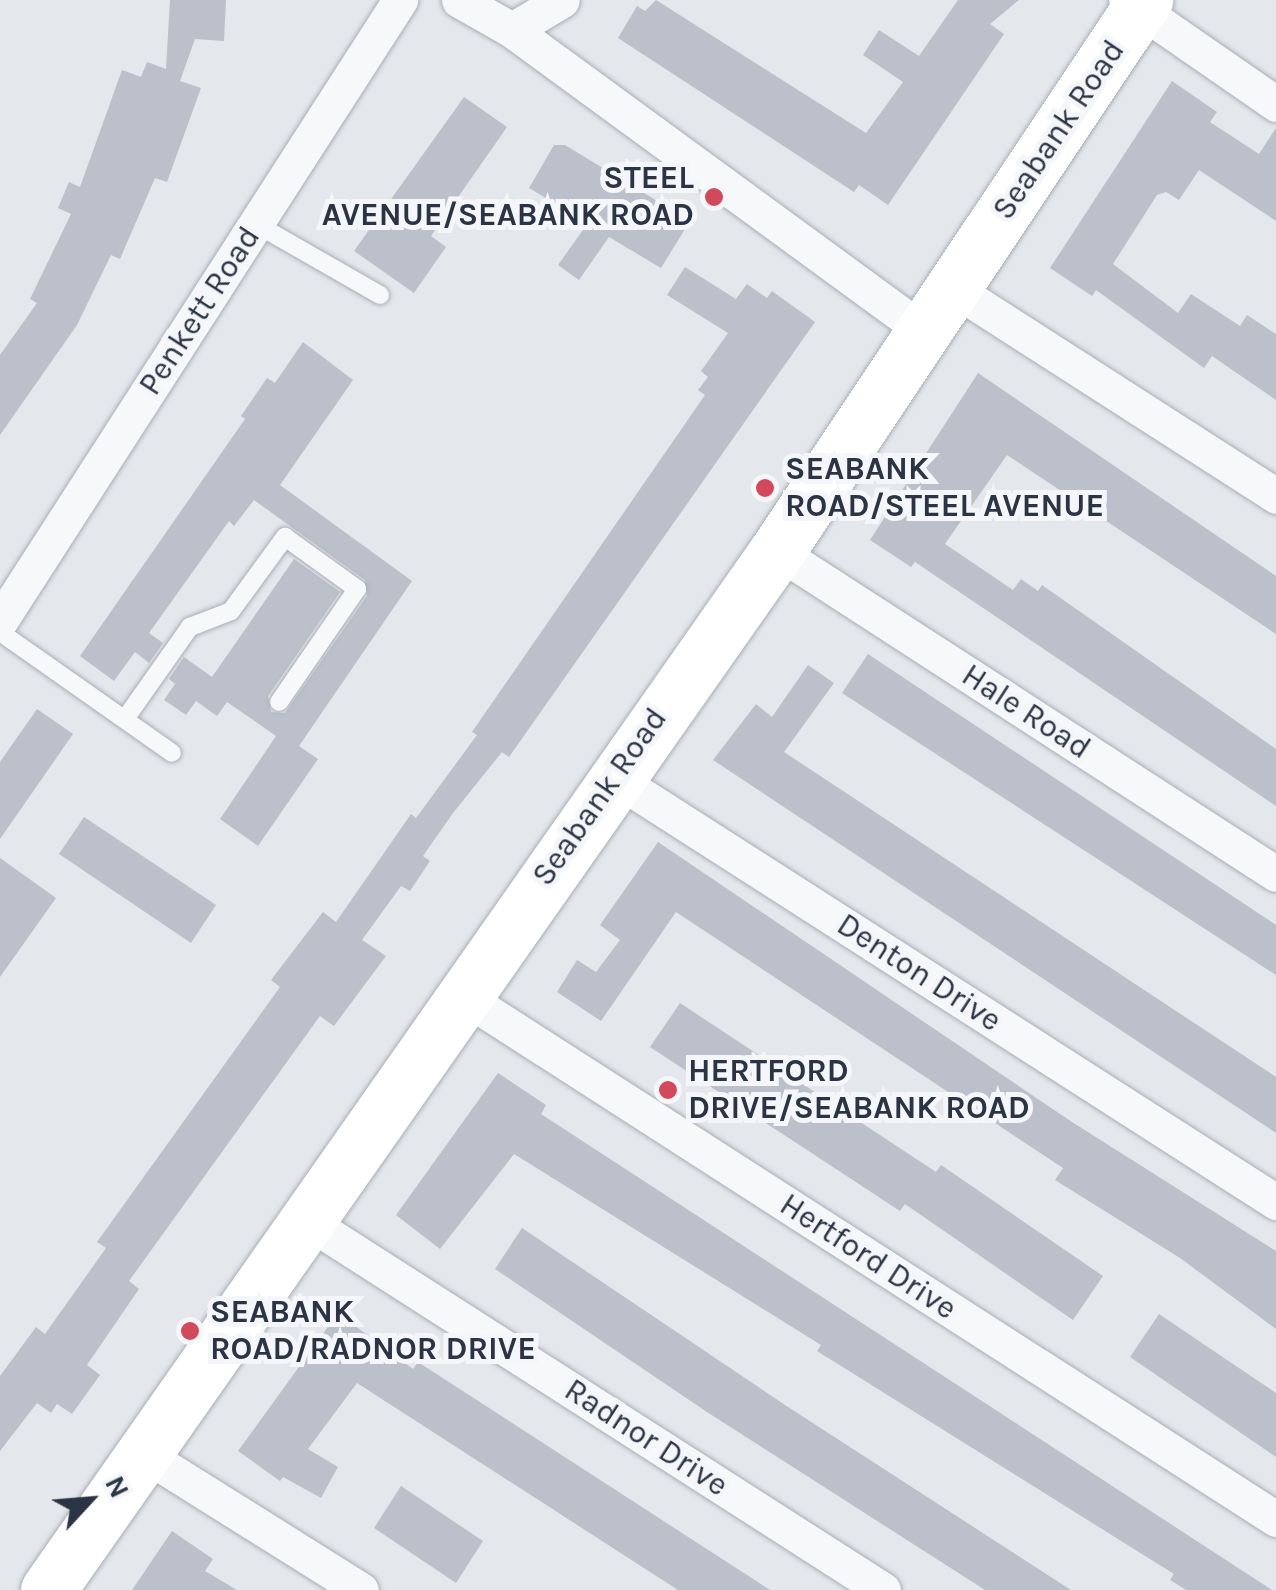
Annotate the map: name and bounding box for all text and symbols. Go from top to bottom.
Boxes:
street label: Seabank Road [985,33,1133,227]
place label: STEEL AVENUE/SEABANK ROAD [322,160,694,235]
marker: STEEL AVENUE/SEABANK ROAD [703,186,725,208]
street label: Penkett Road [131,220,269,402]
place label: SEABANK ROAD/STEEL AVENUE [785,451,1104,526]
marker: SEABANK ROAD/STEEL AVENUE [754,477,776,499]
street label: Hale Road [954,656,1098,768]
street label: Seabank Road [524,701,676,893]
street label: Denton Drive [830,906,1008,1040]
place label: HERTFORD DRIVE/SEABANK ROAD [688,1053,1030,1128]
marker: HERTFORD DRIVE/SEABANK ROAD [657,1079,679,1101]
street label: Hertford Drive [773,1186,963,1328]
place label: SEABANK ROAD/RADNOR DRIVE [210,1294,536,1369]
marker: SEABANK ROAD/RADNOR DRIVE [179,1320,201,1342]
street label: Radnor Drive [557,1371,735,1505]
north arrow [40,1450,140,1550]
text: N [98,1470,137,1503]

